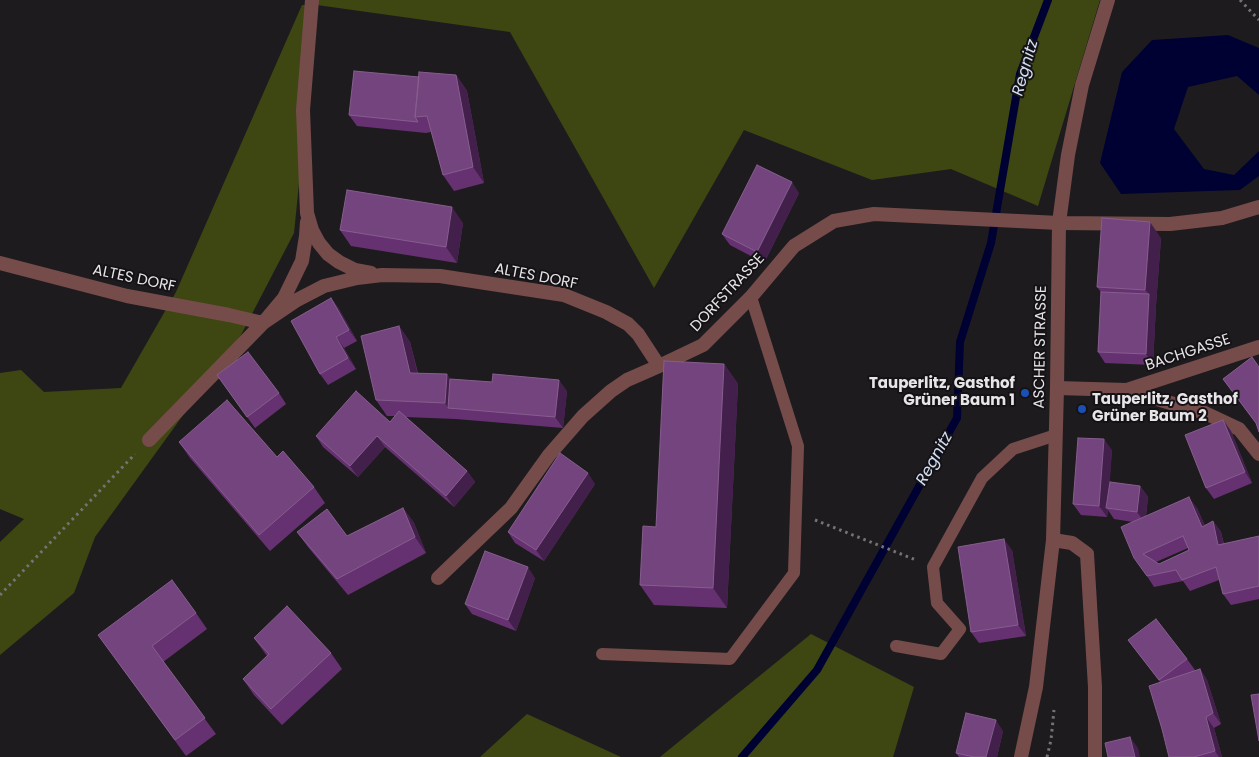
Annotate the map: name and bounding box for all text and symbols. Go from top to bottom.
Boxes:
water label: Regnitz [1009,38,1043,98]
street label: DORFSTRASSE [687,250,769,336]
street label: ALTES DORF [493,260,579,294]
street label: ALTES DORF [91,261,177,297]
street label: ASCHER STRASSE [1031,285,1051,409]
street label: BACHGASSE [1143,331,1233,375]
place label: Tauperlitz, Gasthof Grüner Baum 1 [869,375,1015,410]
marker: Tauperlitz, Gasthof Grüner Baum 1 [1019,387,1031,399]
place label: Tauperlitz, Gasthof Grüner Baum 2 [1092,391,1238,426]
marker: Tauperlitz, Gasthof Grüner Baum 2 [1076,403,1088,415]
water label: Regnitz [913,429,957,489]

